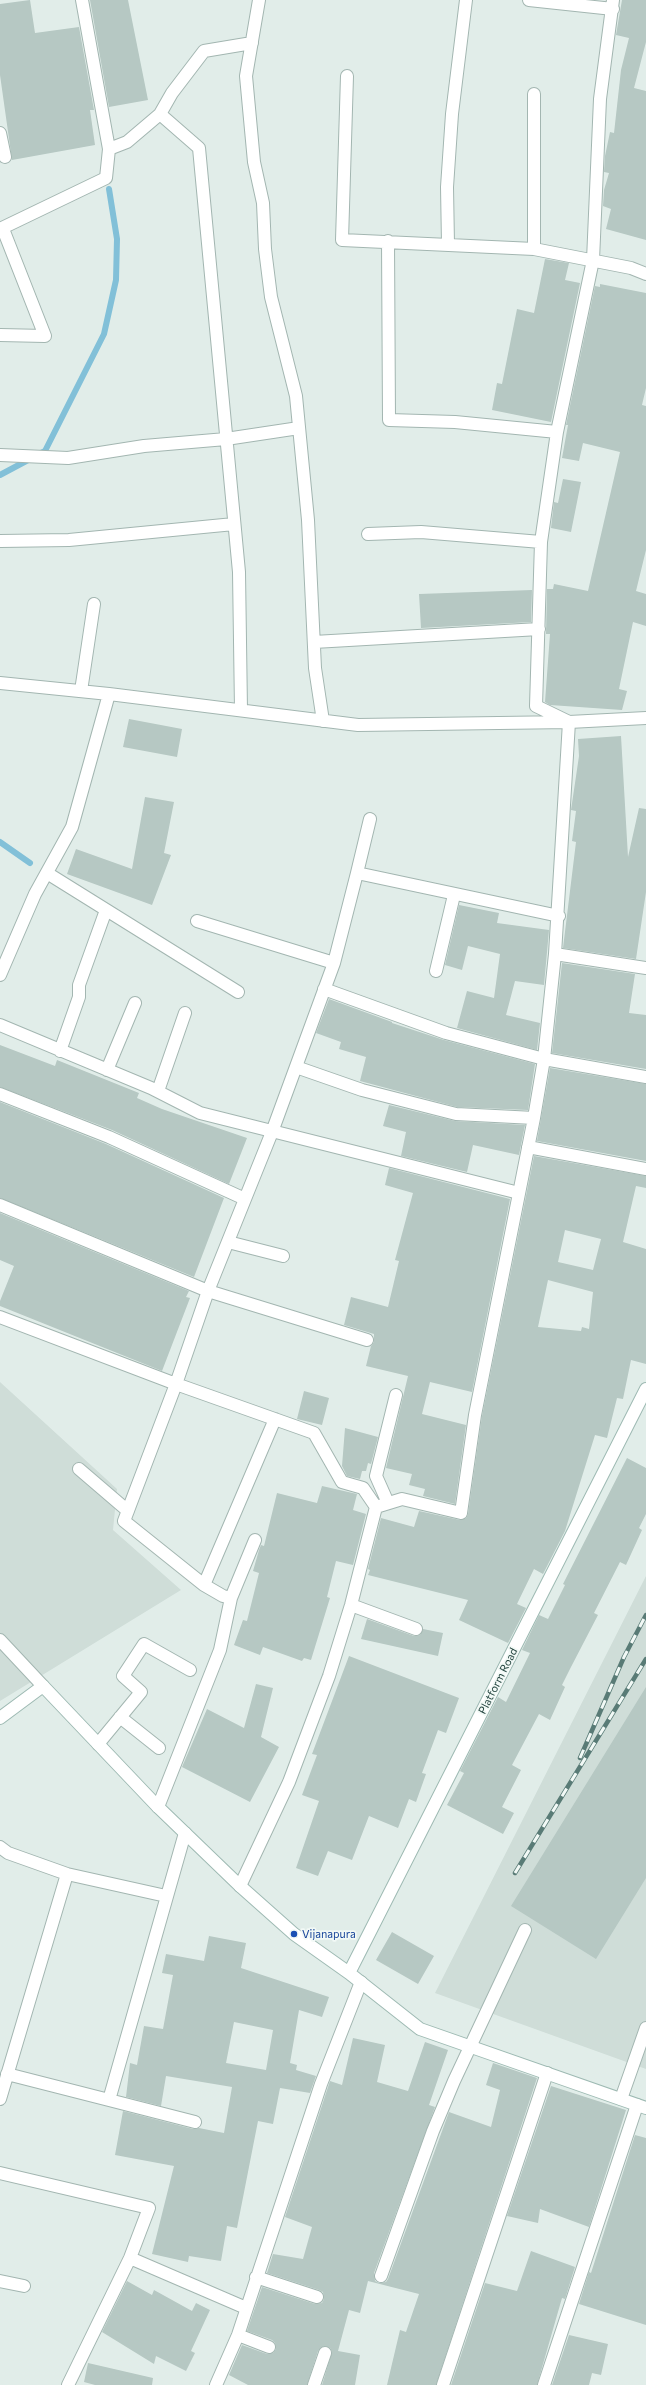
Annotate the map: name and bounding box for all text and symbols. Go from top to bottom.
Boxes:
street label: Platform Road [476,1646,520,1716]
place label: Vijanapura [302,1927,356,1941]
marker: Vijanapura [289,1929,299,1939]

